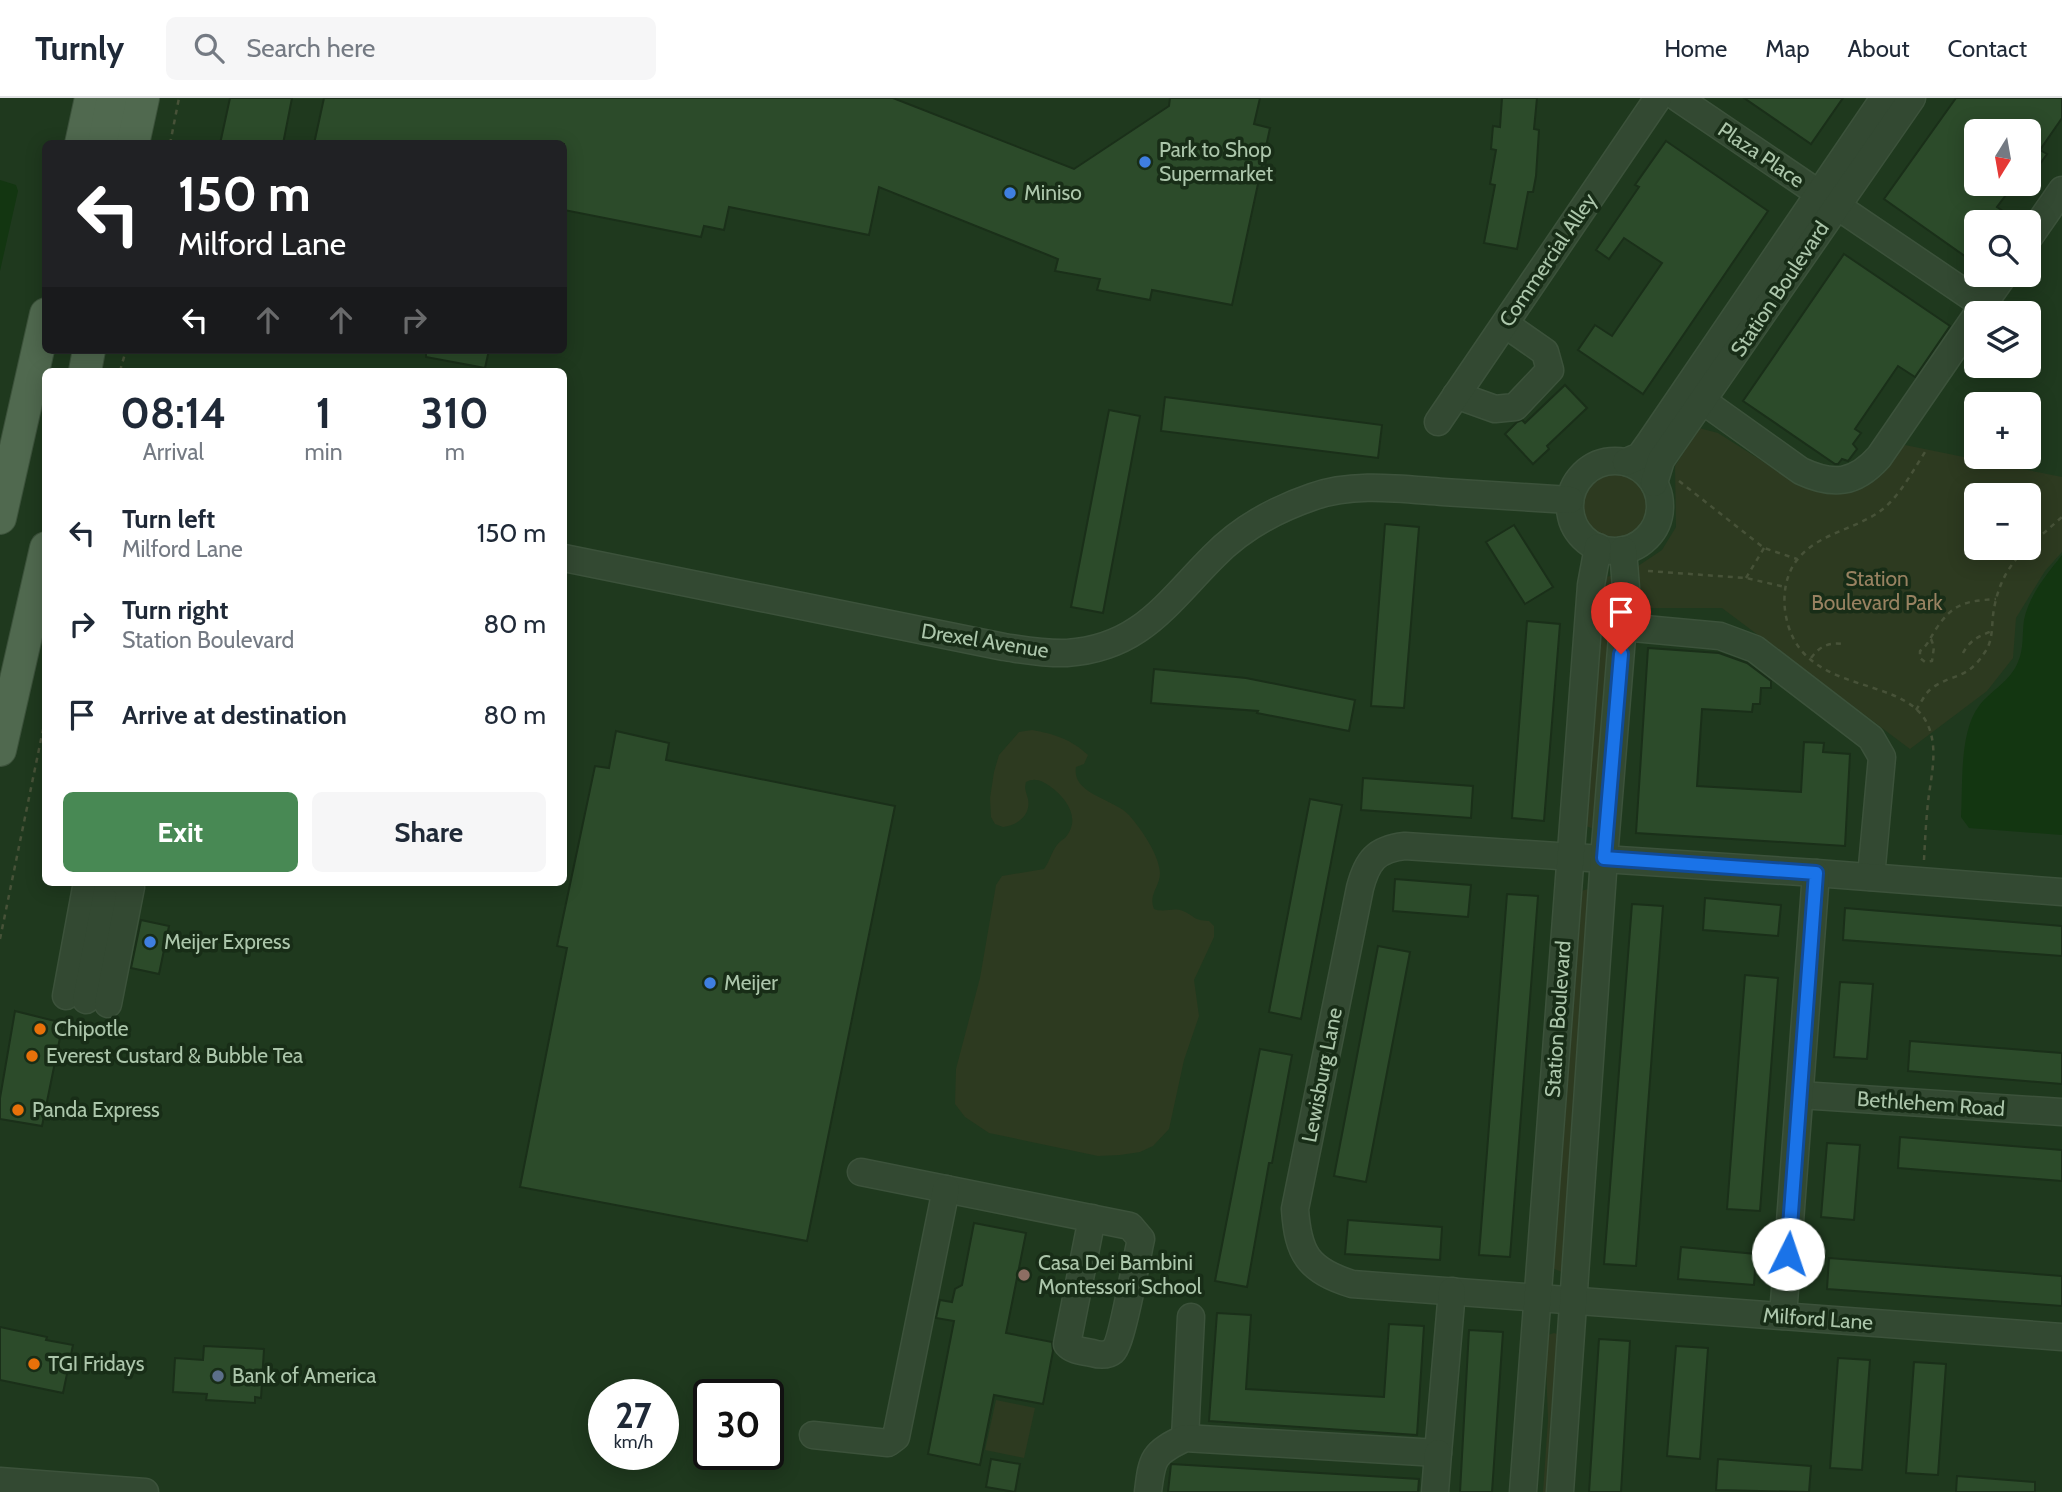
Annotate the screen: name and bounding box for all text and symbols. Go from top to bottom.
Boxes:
search box [166,17,656,80]
text: Turnly [35,28,124,68]
icon: search [190,29,228,67]
text: Search here [246,32,375,64]
text: Home [1664,34,1727,63]
text: Map [1765,34,1810,63]
text: About [1848,34,1910,63]
text: Contact [1948,34,2027,63]
street label: Plaza Place [1713,117,1809,193]
north arrow [1964,119,2040,196]
map controls [1964,119,2041,560]
place label: Park to Shop Supermarket [1159,137,1273,186]
marker: Park to Shop Supermarket [1137,154,1153,170]
text: 150 m [178,164,311,223]
icon: left [63,168,154,259]
place label: Miniso [1024,180,1082,205]
marker: Miniso [1002,185,1018,201]
street label: Commercial Alley [1494,188,1602,331]
button: search [1964,210,2041,287]
street label: Station Boulevard [1725,217,1834,361]
text: Milford Lane [178,224,346,263]
icon: left [176,301,214,339]
icon: ahead [249,301,287,339]
icon: ahead [322,301,360,339]
icon: right [395,301,433,339]
button: layers [1964,301,2041,378]
text: 08:14 [120,387,226,439]
text: 1 [316,387,331,439]
text: 310 [421,387,489,439]
button: + [1964,392,2041,469]
text: Arrival [143,438,204,466]
text: min [305,438,343,466]
text: m [445,438,465,466]
button: − [1964,483,2041,560]
text: Turn left [122,503,215,535]
icon: left [63,514,101,552]
text: 150 m [477,517,546,549]
text: Milford Lane [122,535,243,563]
park label: Station Boulevard Park [1811,566,1943,615]
pin [1591,582,1651,654]
icon: arrive [1602,593,1640,631]
text: Turn right [122,594,228,626]
icon: right [63,605,101,643]
text: 80 m [483,608,546,640]
street label: Drexel Avenue [920,618,1051,663]
text: Station Boulevard [122,626,294,654]
icon: arrive [63,696,101,734]
text: Arrive at destination [122,699,347,731]
text: 80 m [483,699,546,731]
button: Exit [63,792,298,872]
button: Share [312,792,546,872]
place label: Meijer Express [164,929,291,955]
marker: Meijer Express [142,934,158,950]
street label: Station Boulevard [1540,940,1575,1098]
place label: Meijer [724,970,778,996]
marker: Meijer [702,975,718,991]
street label: Lewisburg Lane [1296,1005,1347,1144]
place label: Chipotle [54,1016,129,1041]
marker: Chipotle [32,1021,48,1037]
place label: Everest Custard & Bubble Tea [46,1043,303,1068]
marker: Everest Custard & Bubble Tea [24,1048,40,1064]
street label: Bethlehem Road [1856,1086,2006,1121]
place label: Panda Express [32,1097,160,1122]
marker: Panda Express [10,1102,26,1118]
position arrow [1751,1217,1825,1291]
place label: Casa Dei Bambini Montessori School [1038,1250,1202,1299]
marker: Casa Dei Bambini Montessori School [1016,1267,1032,1283]
street label: Milford Lane [1762,1302,1874,1335]
place label: TGI Fridays [48,1351,145,1376]
marker: TGI Fridays [26,1356,42,1372]
place label: Bank of America [232,1363,376,1388]
marker: Bank of America [210,1368,226,1384]
speed limit sign: 30 [693,1379,784,1470]
text: 27 [615,1394,652,1437]
text: km/h [614,1431,653,1453]

